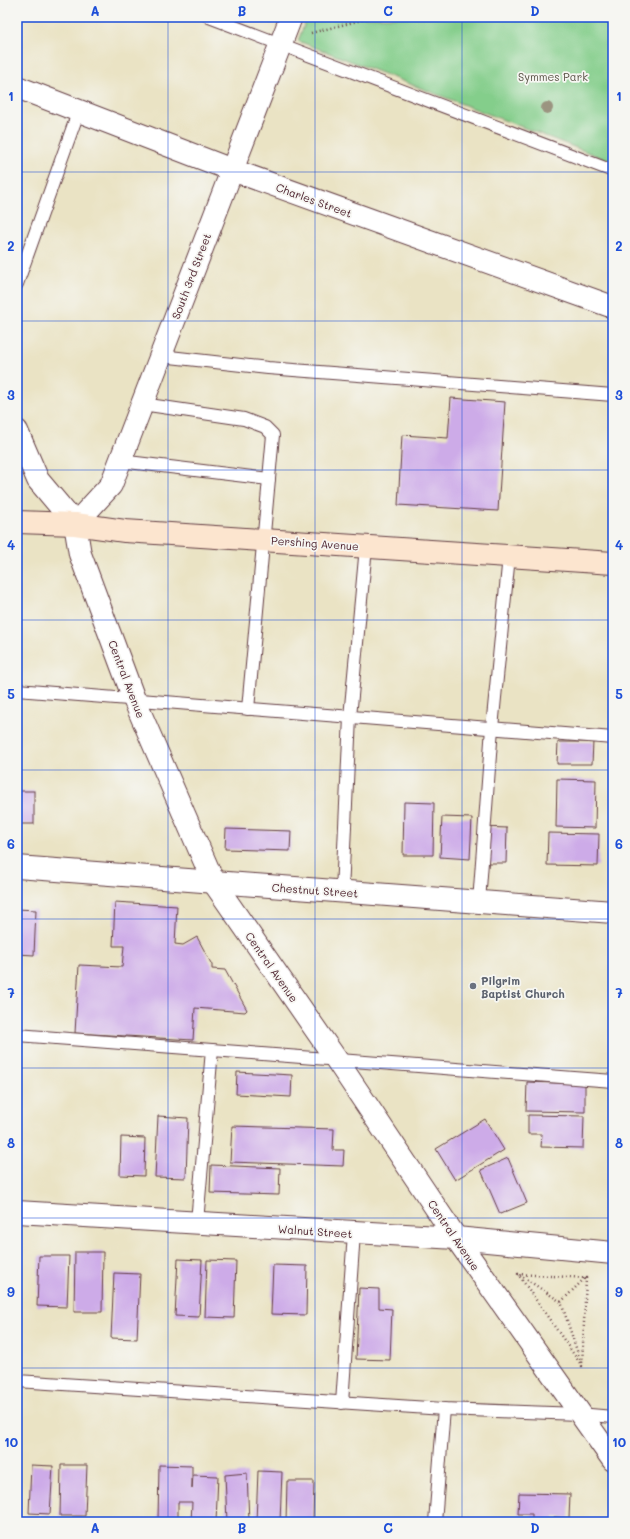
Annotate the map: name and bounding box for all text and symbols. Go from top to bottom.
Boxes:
text: A [90,2,100,19]
text: B [238,2,247,19]
text: C [383,2,393,19]
text: D [530,2,540,19]
park label: Symmes Park [518,69,588,84]
text: 1 [8,87,14,104]
text: 1 [616,87,622,104]
street label: Charles Street [274,179,354,221]
street label: South 3rd Street [168,231,214,321]
text: 2 [7,237,15,254]
text: 2 [615,237,623,254]
text: 3 [7,386,15,403]
text: 3 [615,386,623,403]
street label: Pershing Avenue [271,532,360,554]
text: 4 [7,536,15,553]
text: 4 [615,536,623,553]
street label: Central Avenue [105,638,149,720]
text: 5 [7,685,15,702]
text: 5 [615,685,623,702]
text: 6 [7,835,15,852]
text: 6 [615,835,623,852]
street label: Chestnut Street [271,879,359,901]
street label: Central Avenue [242,929,302,1005]
place label: Pilgrim Baptist Church [481,973,565,1001]
marker: Pilgrim Baptist Church [468,981,478,991]
text: 7 [7,984,15,1001]
text: 7 [615,984,623,1001]
text: 8 [7,1134,15,1151]
text: 8 [615,1134,623,1151]
street label: Central Avenue [425,1197,483,1273]
street label: Walnut Street [277,1221,353,1241]
text: 9 [7,1283,15,1300]
text: 9 [615,1283,623,1300]
text: 10 [4,1433,18,1450]
text: 10 [612,1433,626,1450]
text: A [90,1519,100,1536]
text: B [238,1519,247,1536]
text: C [383,1519,393,1536]
text: D [530,1519,540,1536]

